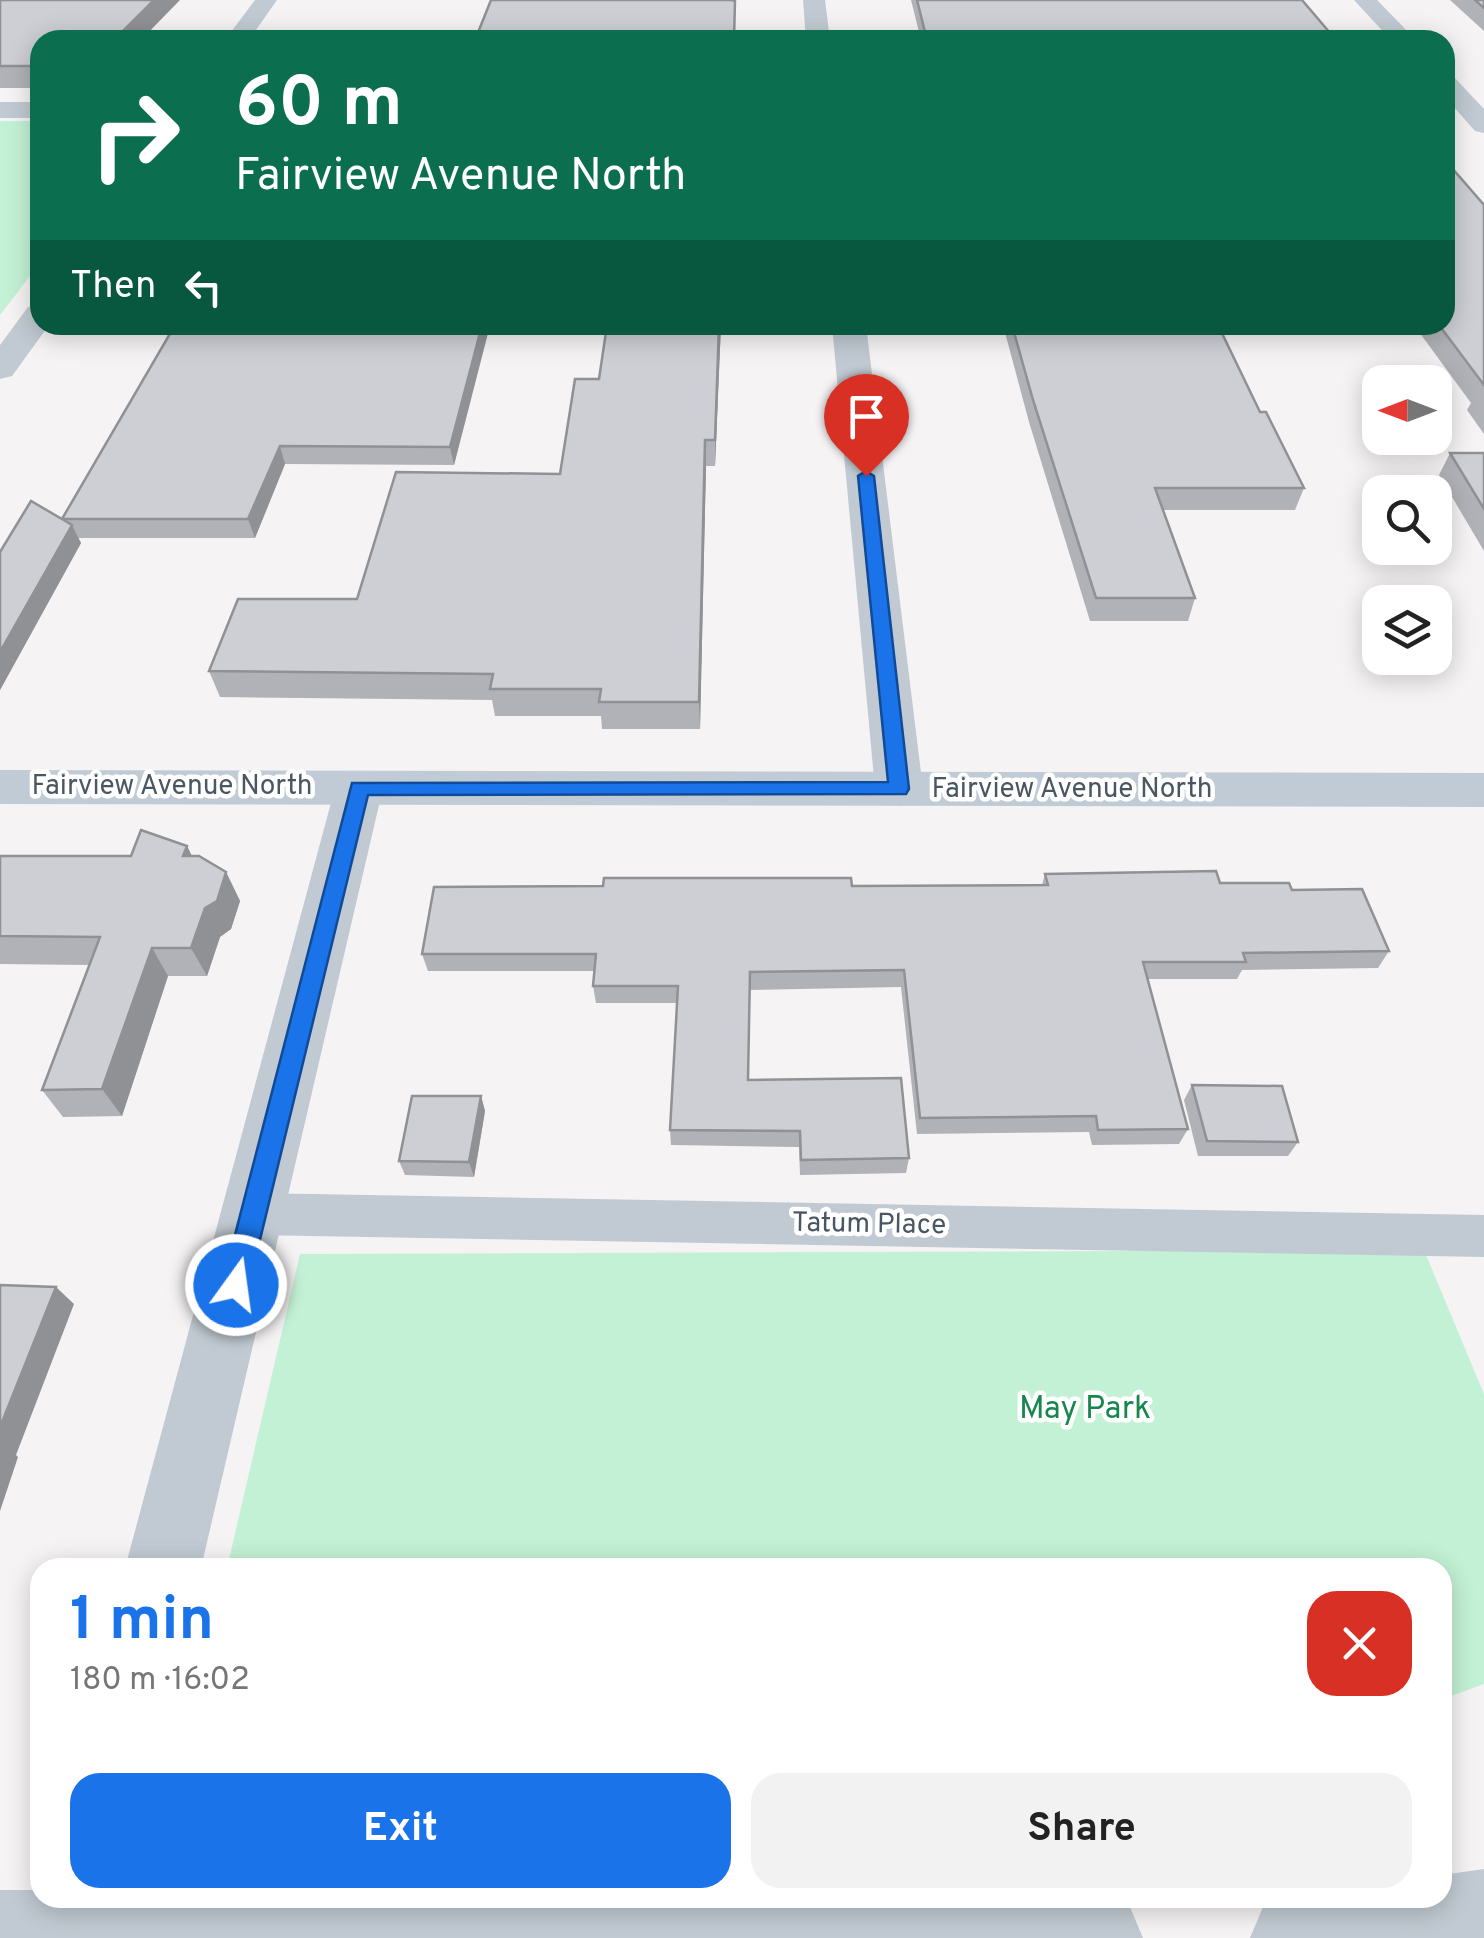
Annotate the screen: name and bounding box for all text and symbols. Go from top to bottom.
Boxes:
text: 60 m [235,62,403,151]
icon: right [70,70,200,200]
text: Fairview Avenue North [235,149,686,206]
icon: left [176,260,231,315]
text: Then [70,263,156,312]
north arrow [1362,365,1452,455]
map controls [1362,365,1452,675]
pin [824,374,909,477]
icon: arrive [839,389,894,444]
button: search [1362,475,1452,565]
button: layers [1362,585,1452,675]
street label: Fairview Avenue North [32,769,312,805]
street label: Fairview Avenue North [932,772,1212,808]
street label: Tatum Place [792,1206,946,1244]
position arrow [184,1233,288,1337]
park label: May Park [1019,1390,1151,1430]
text: 1 min [70,1585,214,1661]
button: close [1307,1591,1412,1696]
text: 180 m · 16:02 [70,1661,250,1701]
button: Exit [70,1773,731,1888]
button: Share [751,1773,1412,1888]

